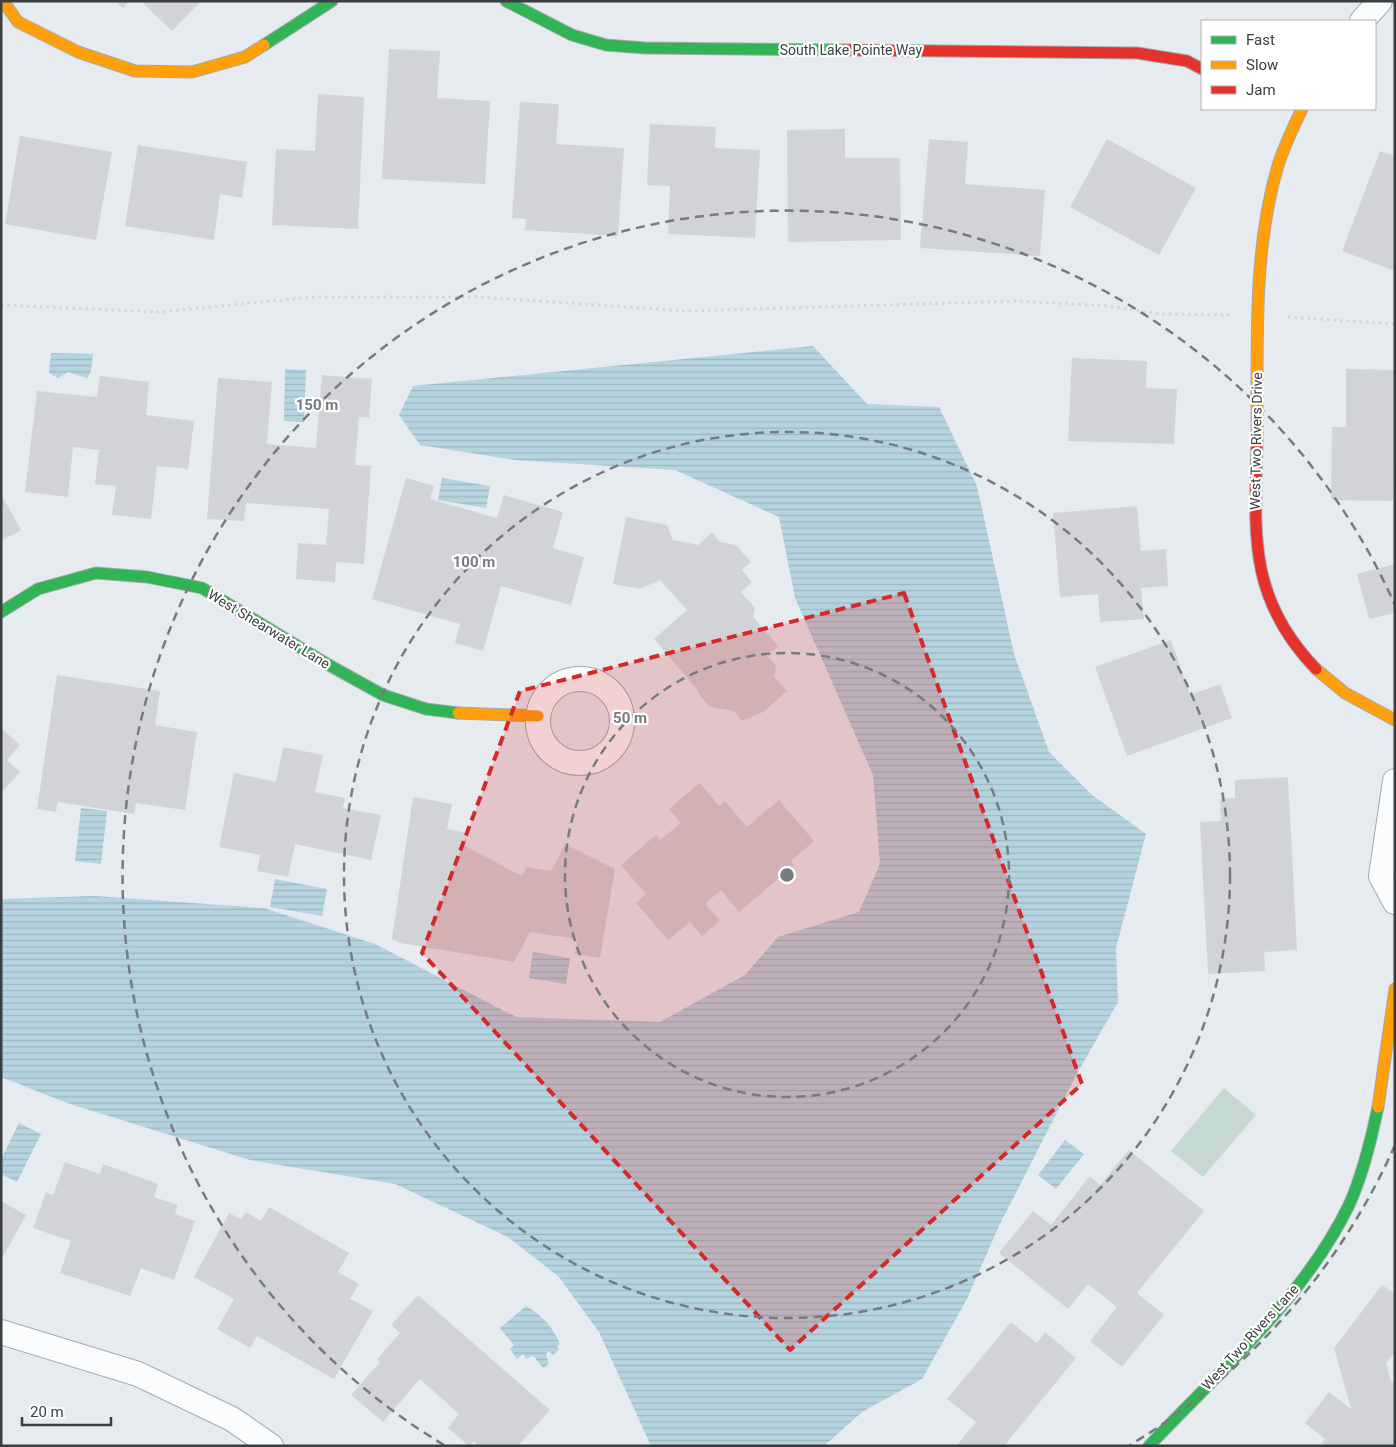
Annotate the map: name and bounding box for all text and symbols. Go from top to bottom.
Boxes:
legend [1201,20,1376,110]
text: Fast [1246,31,1275,49]
street label: South Lake Pointe Way [780,42,923,58]
text: Slow [1246,56,1278,74]
text: Jam [1246,81,1276,99]
street label: West Two Rivers Drive [1247,372,1265,510]
text: 150 m [296,396,338,414]
text: 100 m [453,553,495,571]
street label: West Shearwater Lane [205,586,333,672]
text: 50 m [613,709,647,727]
centre of rings [778,866,796,884]
street label: West Two Rivers Lane [1198,1281,1302,1393]
scale bar [22,1394,111,1426]
text: 20 m [30,1403,64,1421]

